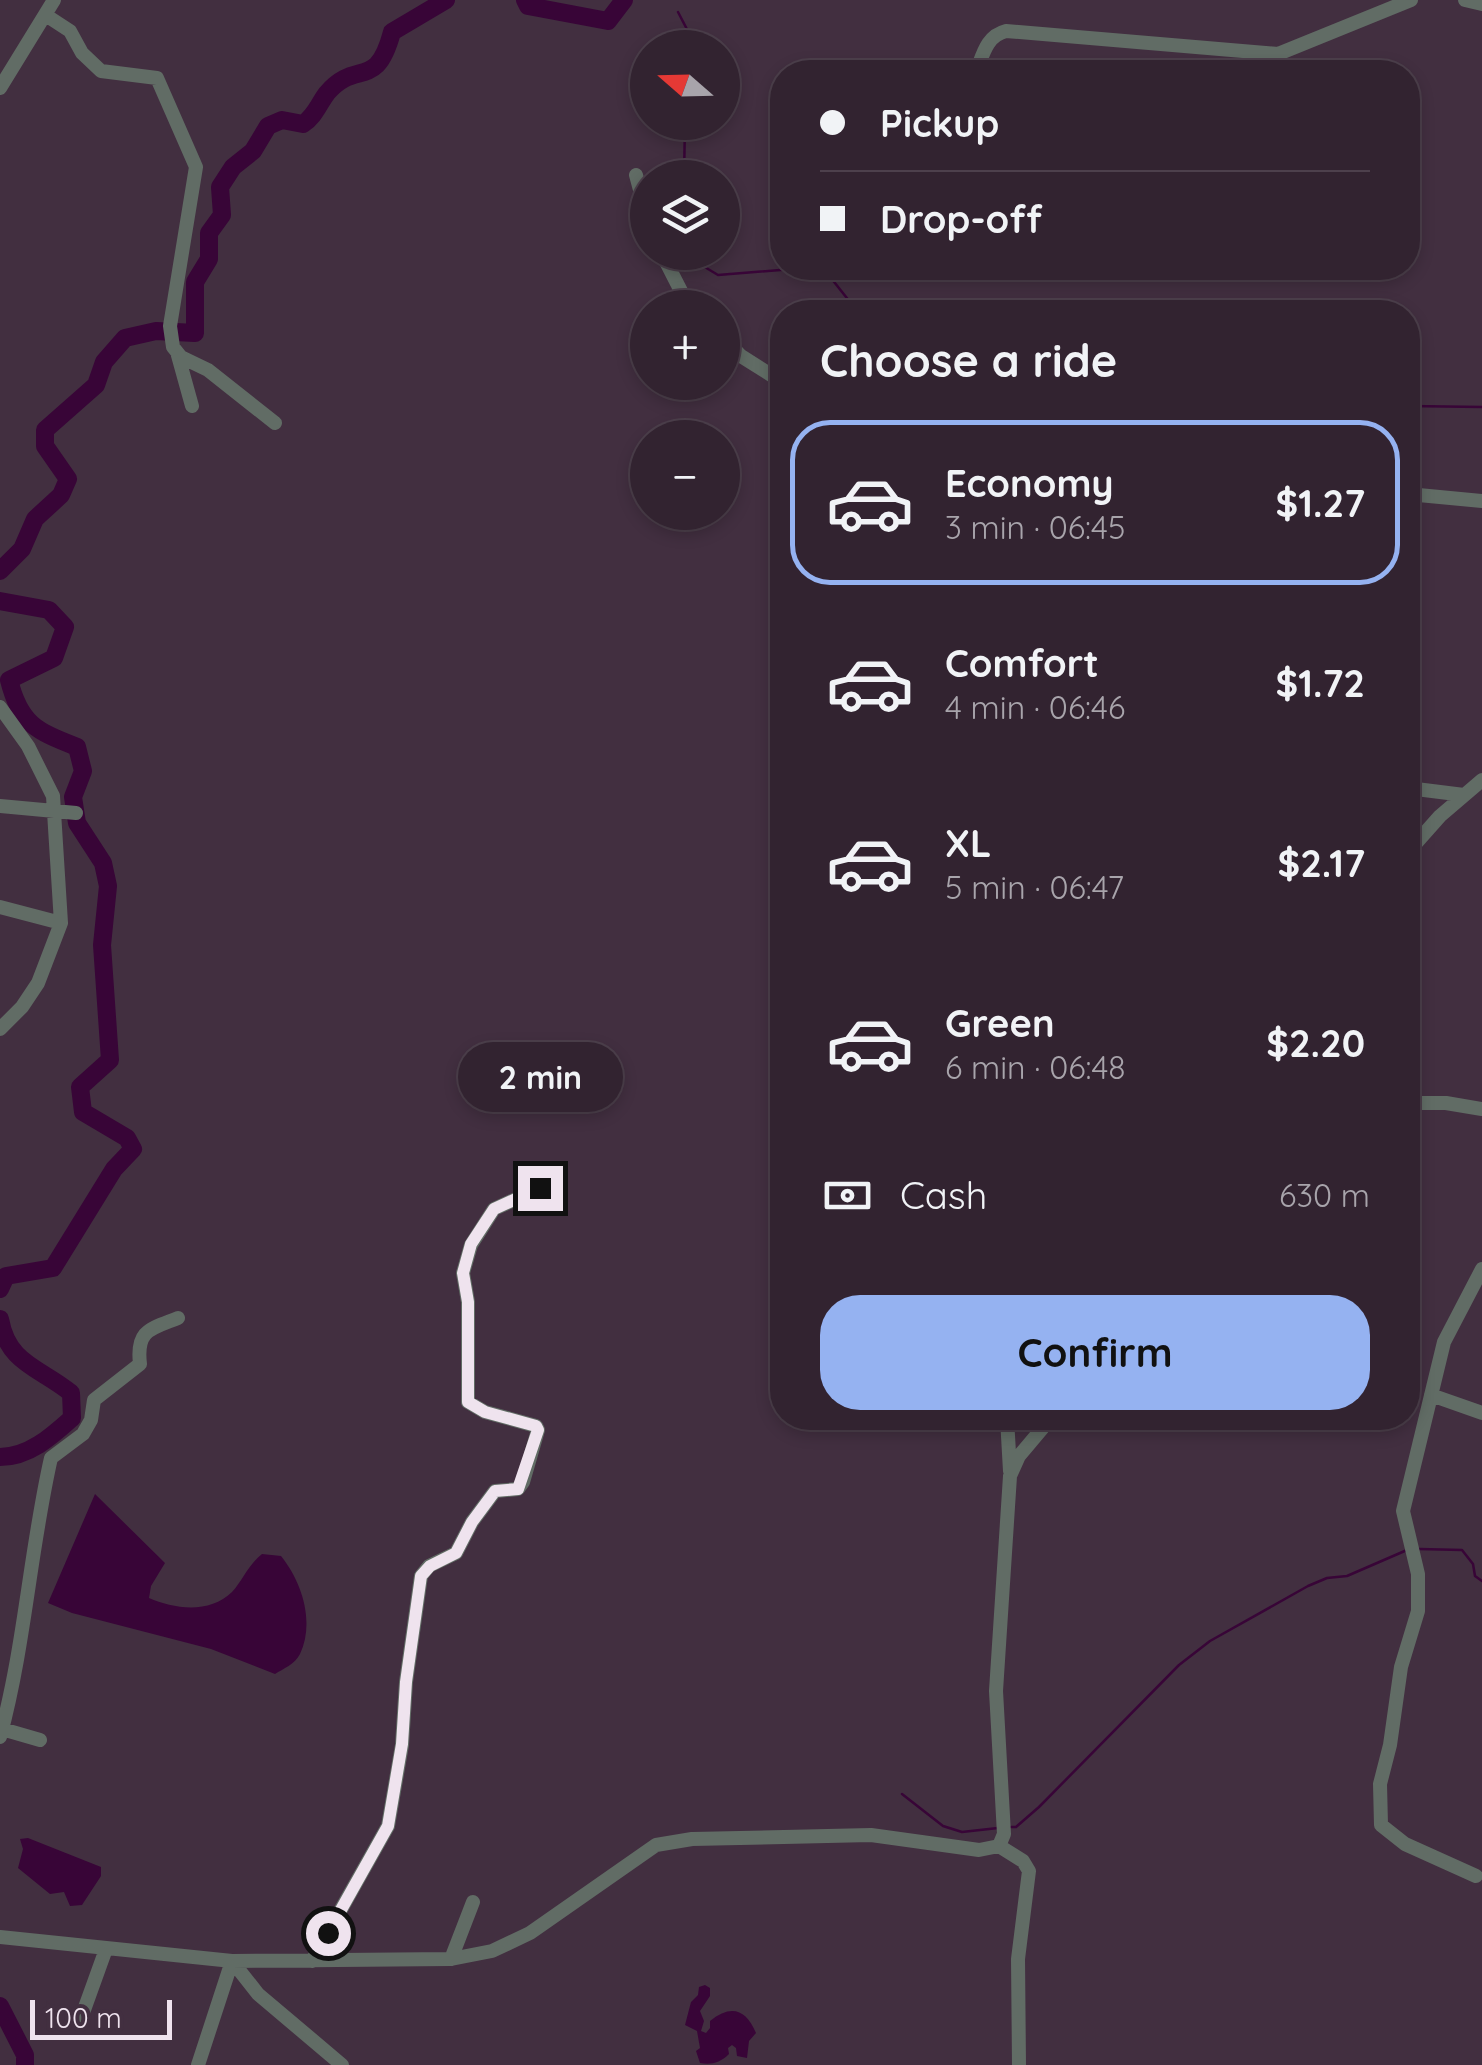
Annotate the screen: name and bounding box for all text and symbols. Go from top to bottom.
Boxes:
north arrow [630,30,740,140]
map controls [630,30,740,530]
text: Pickup [880,99,999,147]
button: layers [630,160,740,270]
text: Drop-off [880,195,1042,243]
button: + [630,290,740,400]
text: Choose a ride [820,332,1117,388]
button: − [630,420,740,530]
icon: car [825,458,915,548]
text: Economy [945,459,1114,507]
text: $1.27 [1276,479,1365,527]
text: 3 min · 06:45 [945,507,1126,547]
icon: car [825,638,915,728]
text: Comfort [945,639,1099,687]
text: $1.72 [1276,659,1365,707]
text: 4 min · 06:46 [945,687,1125,727]
icon: car [825,818,915,908]
text: XL [945,819,991,867]
text: $2.17 [1277,839,1365,887]
text: 5 min · 06:47 [945,867,1124,907]
icon: car [825,998,915,1088]
text: Green [945,999,1055,1047]
text: $2.20 [1266,1019,1365,1067]
callout: 2 min [458,1043,622,1113]
text: 6 min · 06:48 [945,1047,1126,1087]
text: 2 min [499,1057,582,1097]
route end [518,1166,563,1211]
icon: cash [820,1168,875,1223]
text: Cash [900,1171,987,1219]
text: 630 m [1279,1175,1370,1215]
button: Confirm [820,1295,1370,1410]
route start [306,1911,351,1956]
scale bar [30,1995,172,2040]
text: 100 m [45,2000,122,2035]

